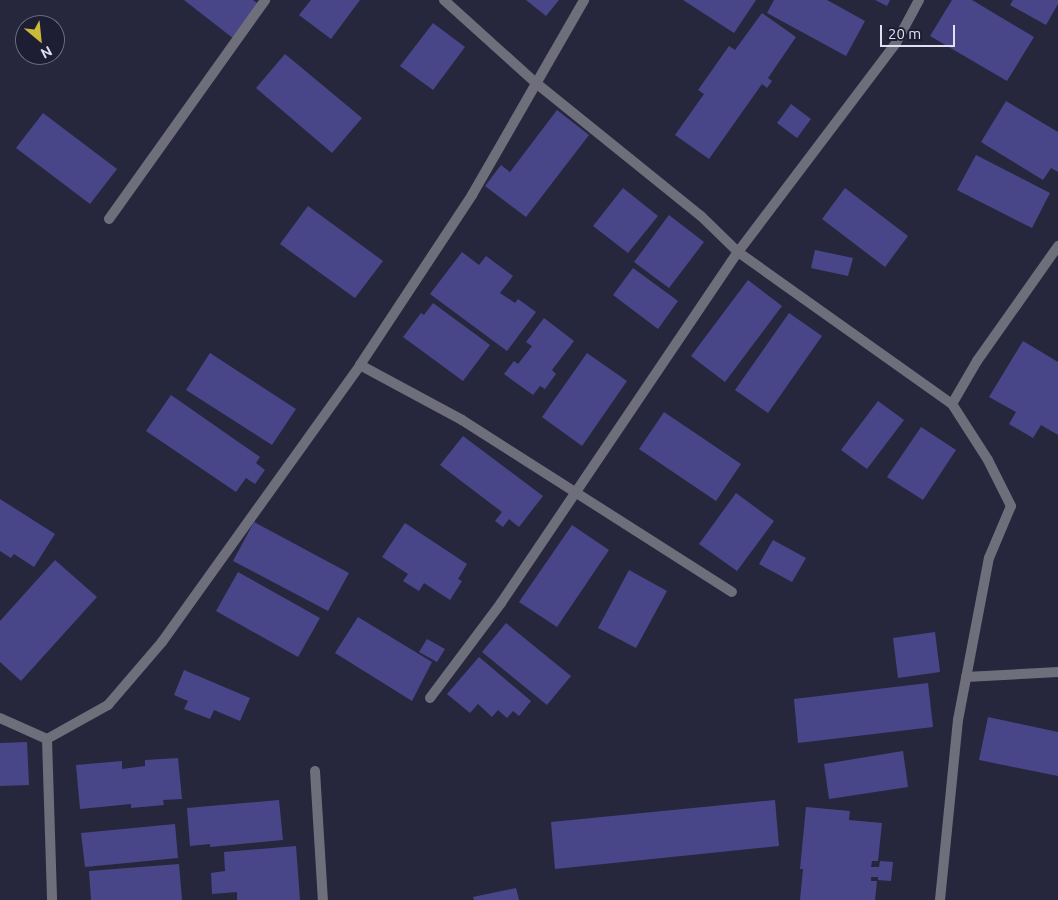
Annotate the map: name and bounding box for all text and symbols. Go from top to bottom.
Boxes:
north arrow [15,15,65,65]
scale bar [883,15,958,47]
text: 20 m [888,25,921,42]
text: N [38,43,55,62]

